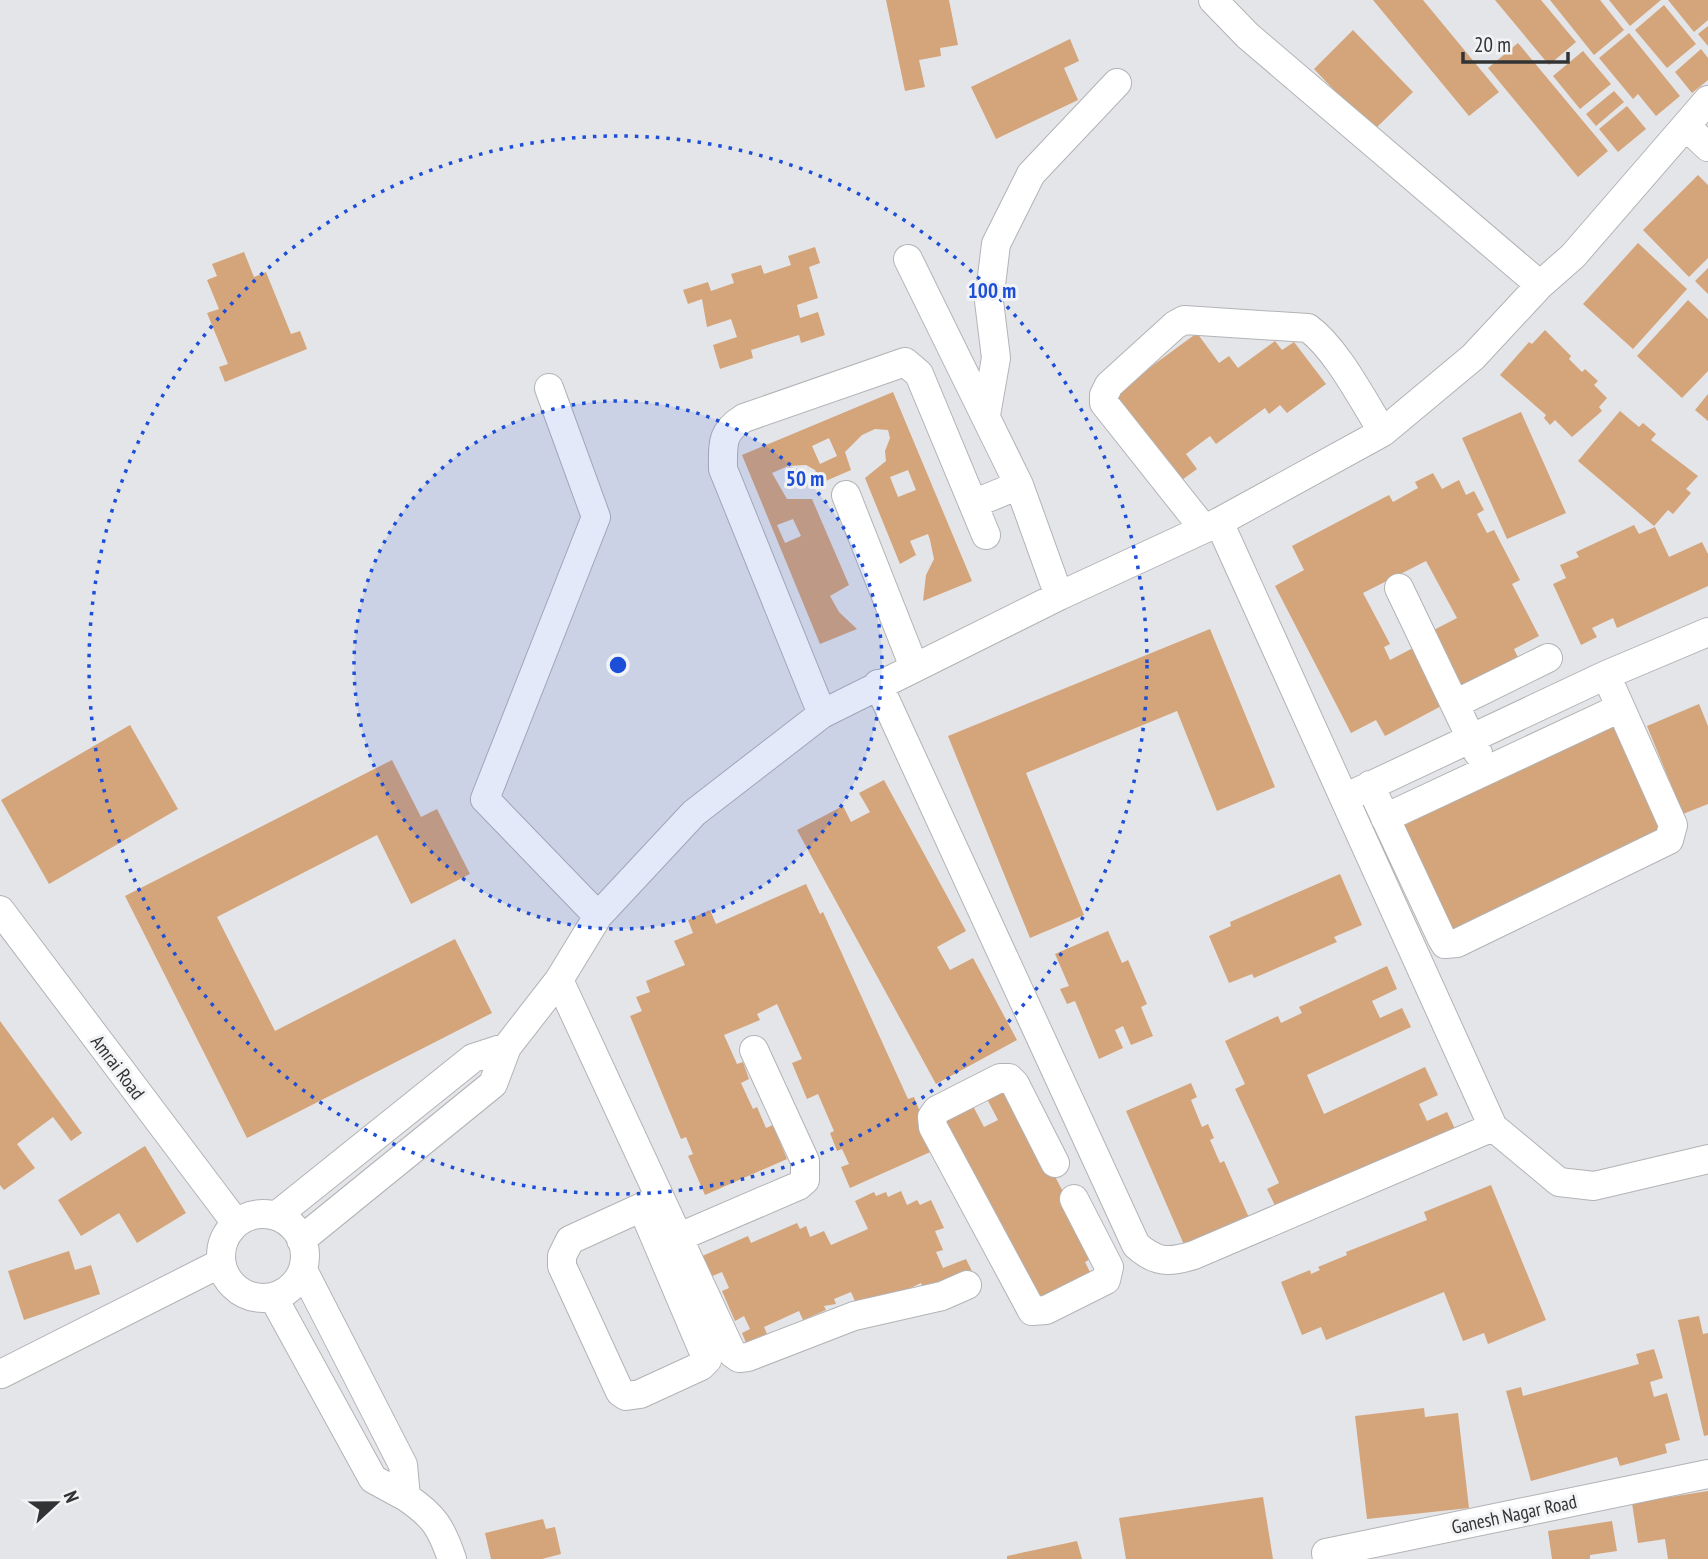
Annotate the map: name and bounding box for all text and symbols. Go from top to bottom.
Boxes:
scale bar [1463,21,1568,65]
text: 20 m [1474,31,1511,58]
text: 100 m [968,277,1016,304]
text: 50 m [786,465,824,492]
centre of rings [606,653,630,677]
street label: Amrai Road [86,1030,150,1104]
north arrow [21,1468,91,1538]
text: N [59,1487,85,1506]
street label: Ganesh Nagar Road [1449,1489,1579,1539]

